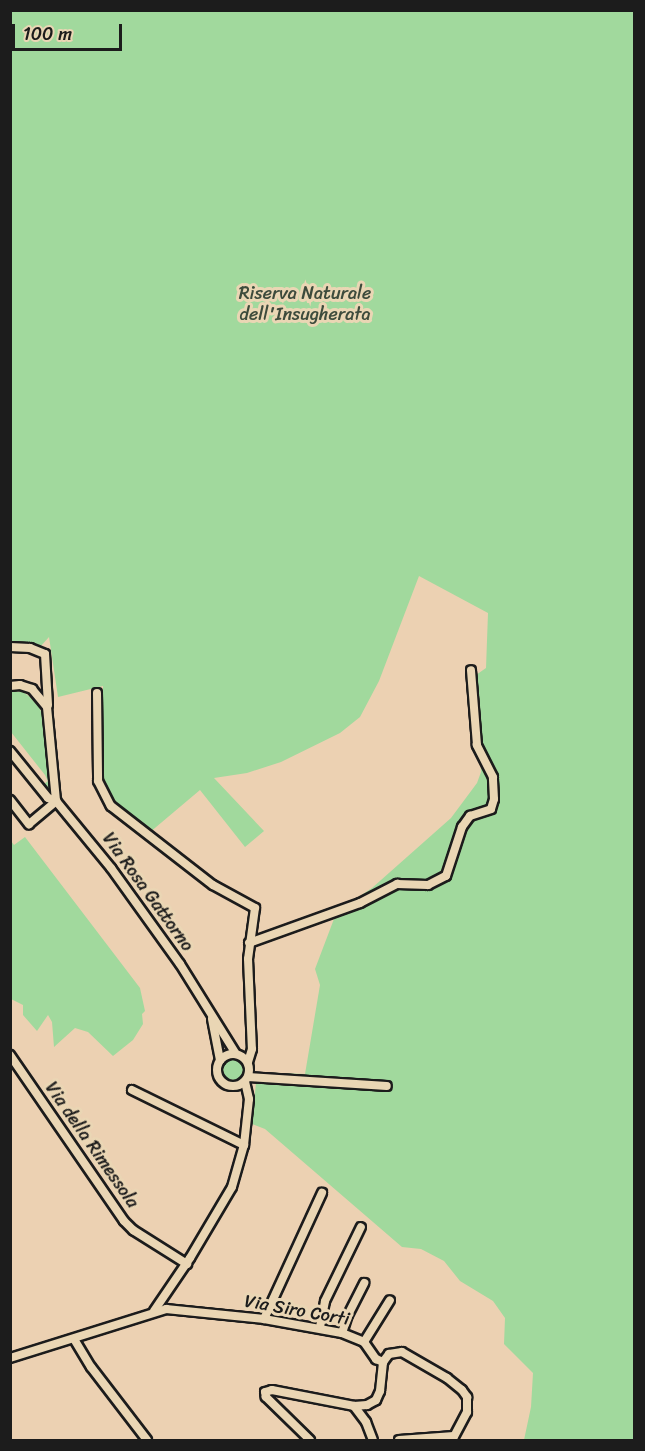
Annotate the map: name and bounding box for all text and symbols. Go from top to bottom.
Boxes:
scale bar [15,12,124,50]
text: 100 m [23,18,72,50]
park label: Riserva Naturale dell'Insugherata [239,283,371,326]
street label: Via Rosa Gattorno [98,828,198,956]
street label: Via della Rimessola [40,1077,144,1213]
street label: Via Siro Corti [242,1290,352,1330]

